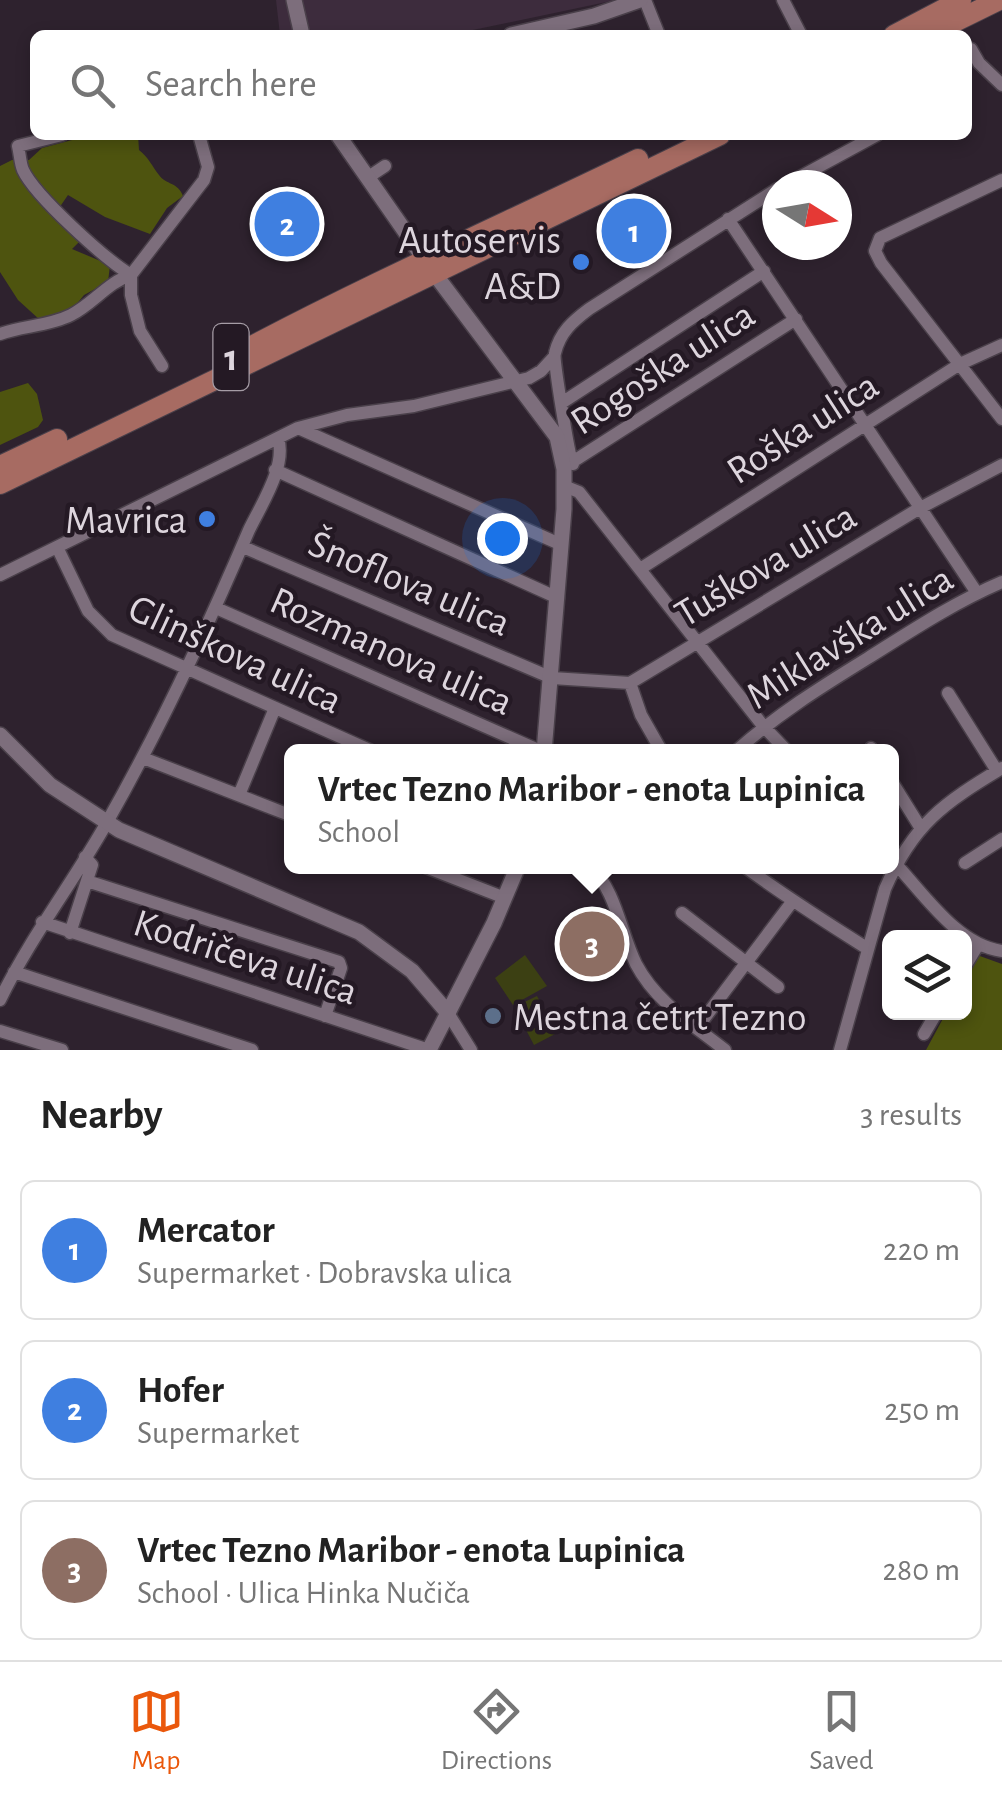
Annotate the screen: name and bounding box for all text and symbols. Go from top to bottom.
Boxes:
search box [30,30,972,140]
icon: search [65,58,120,113]
text: Search here [145,66,317,104]
north arrow [762,170,852,260]
pin: 2 [254,186,320,262]
pin: 1 [602,194,666,268]
place label: Autoservis A&D [398,221,561,307]
marker: Autoservis A&D [570,251,592,273]
street label: Rogoška ulica [564,295,762,443]
road number: 1 [214,324,248,390]
street label: Roška ulica [720,365,886,492]
street label: Tuškova ulica [669,496,863,635]
place label: Mavrica [65,501,187,541]
marker: Mavrica [196,508,218,530]
your location [477,513,528,564]
street label: Šnoflova ulica [303,521,517,644]
street label: Miklavška ulica [740,558,960,717]
street label: Rozmanova ulica [264,580,519,723]
street label: Glinškova ulica [122,588,348,722]
popup [284,744,899,874]
text: Vrtec Tezno Maribor - enota Lupinica [317,771,866,809]
text: School [317,816,400,848]
street label: Kodričeva ulica [129,903,362,1013]
pin: 3 [560,906,624,982]
map controls [882,930,972,1020]
button: layers [882,930,972,1020]
place label: Mestna četrt Tezno [513,998,807,1038]
marker: Mestna četrt Tezno [482,1005,504,1027]
text: Nearby [40,1094,163,1136]
text: 3 results [860,1099,962,1131]
text: Mercator [137,1212,275,1250]
text: 1 [69,1234,80,1266]
text: 220 m [883,1234,960,1266]
text: Supermarket · Dobravska ulica [137,1257,512,1289]
text: Hofer [137,1372,224,1410]
text: 2 [67,1394,82,1426]
text: 250 m [884,1394,960,1426]
text: Supermarket [137,1417,299,1449]
text: Vrtec Tezno Maribor - enota Lupinica [137,1532,685,1570]
text: 3 [68,1554,81,1586]
text: 280 m [882,1554,960,1586]
text: School · Ulica Hinka Nučiča [137,1577,470,1609]
tab: Map [129,1684,184,1778]
tab: Directions [441,1684,552,1778]
tab: Saved [809,1684,873,1778]

